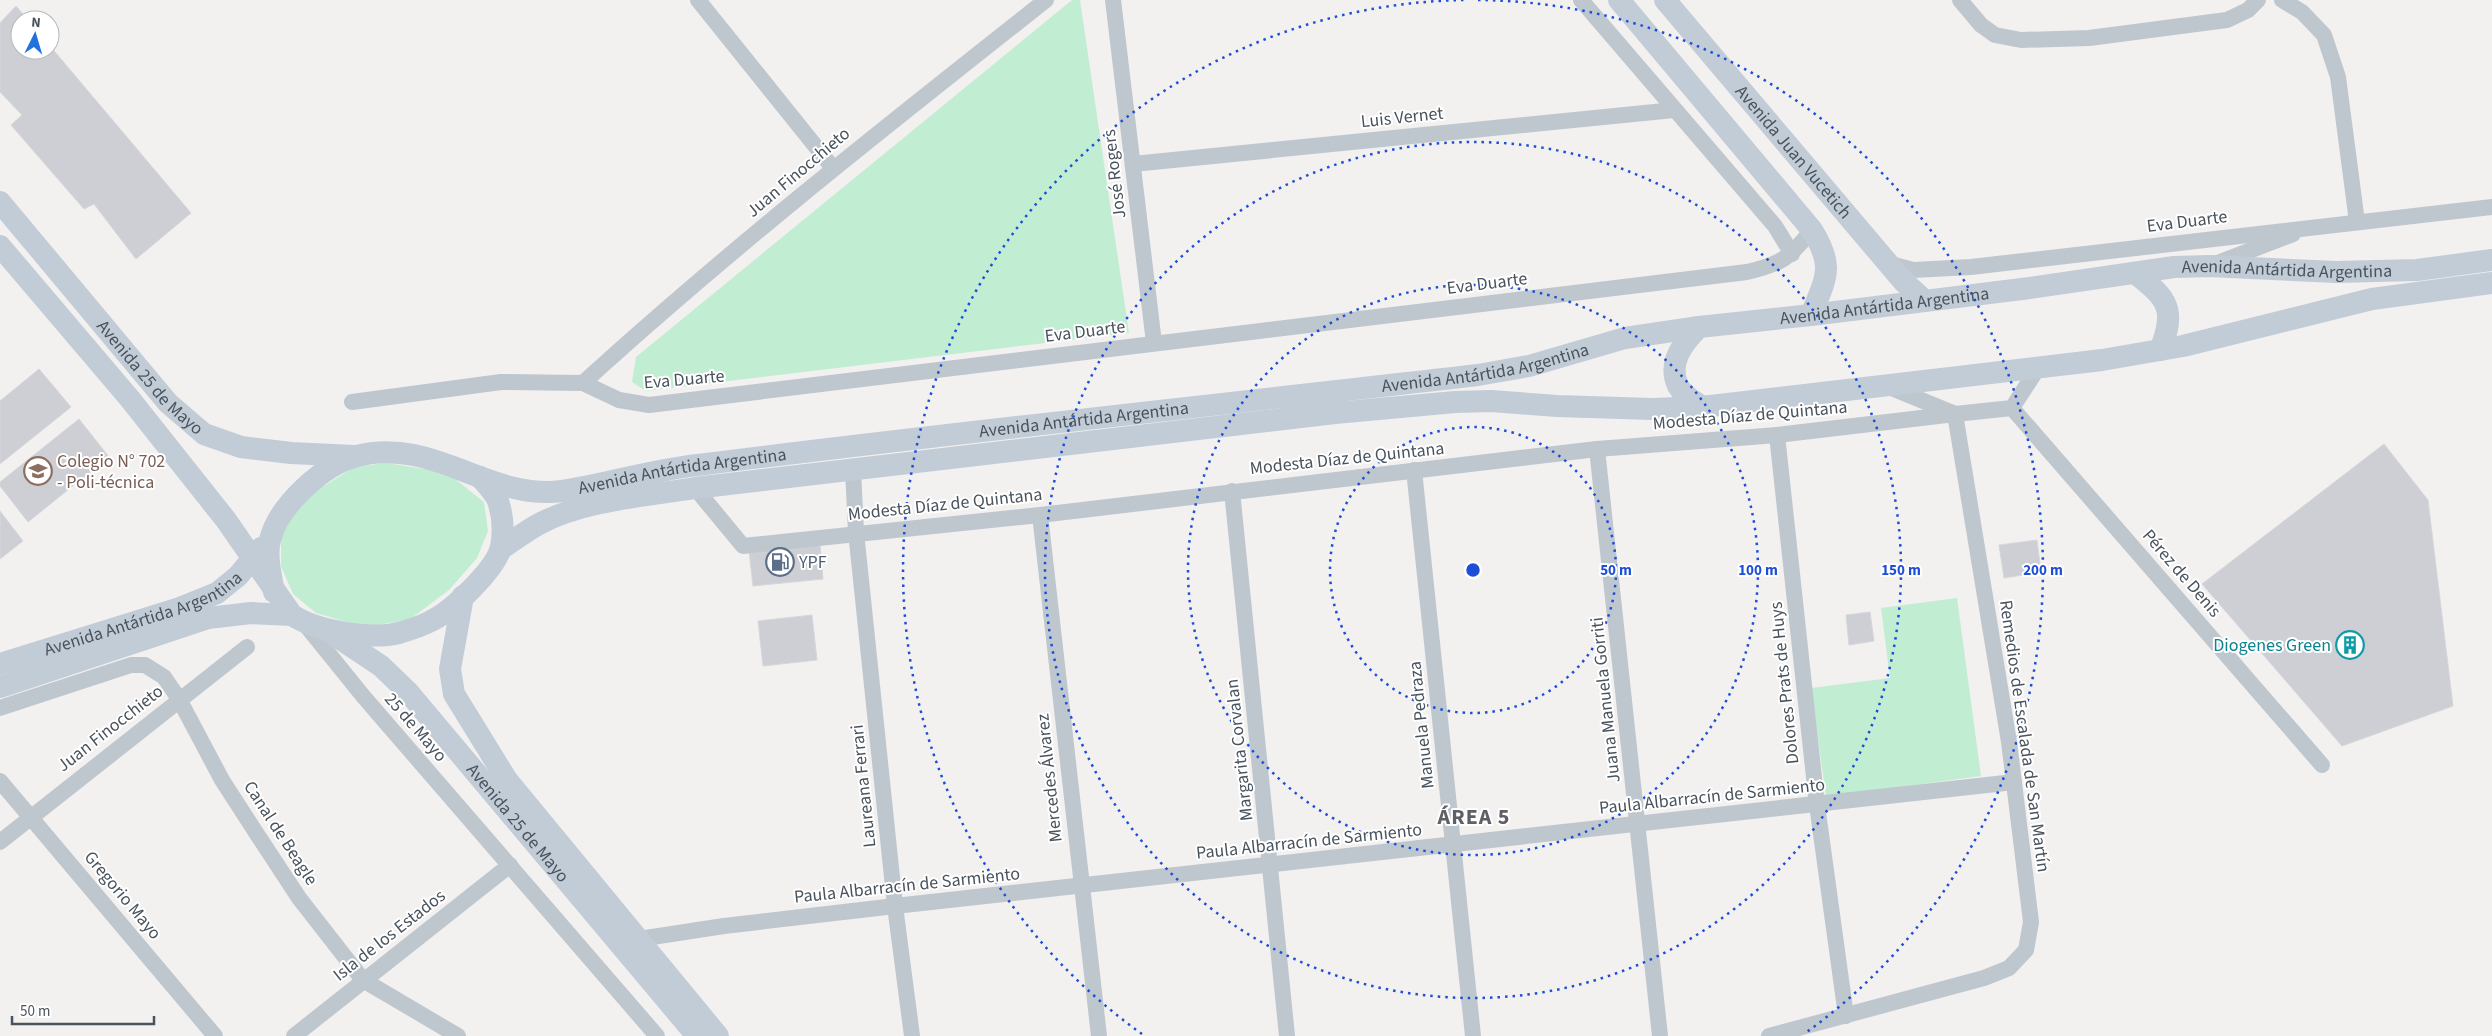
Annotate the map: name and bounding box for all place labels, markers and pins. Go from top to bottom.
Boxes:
place label: Colegio N° 702 - Poli-técnica [57,449,165,495]
school or university icon: Colegio N° 702 - Poli-técnica [23,456,53,486]
fuel station icon: YPF [765,547,795,577]
place label: YPF [798,550,827,575]
centre of rings [1464,561,1482,579]
building icon: Diogenes Green [2335,630,2365,660]
place label: Diogenes Green [2213,633,2331,658]

